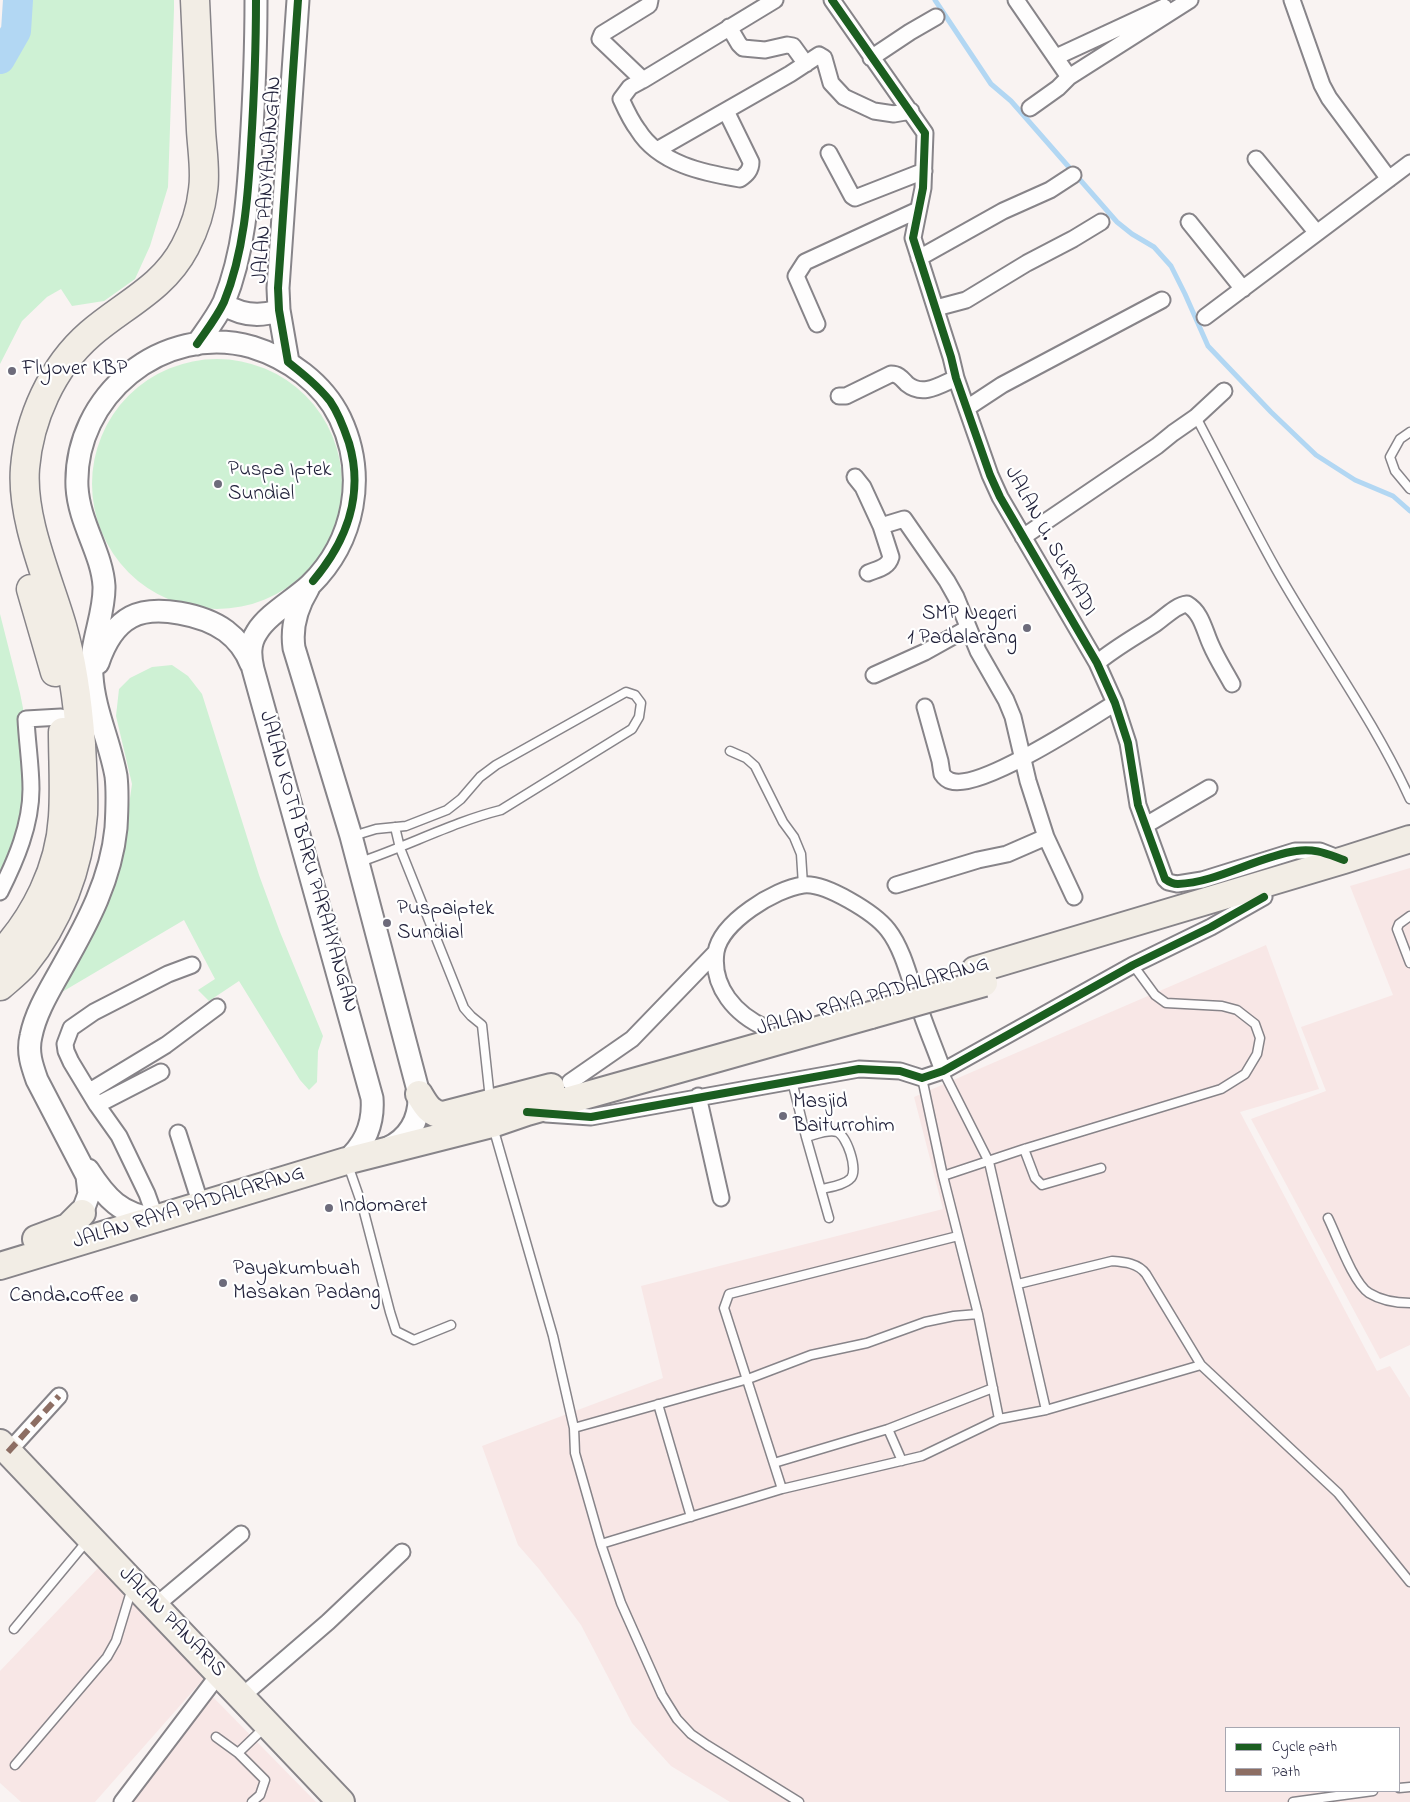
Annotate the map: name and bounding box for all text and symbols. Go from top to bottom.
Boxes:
street label: JALAN PANYAWANGAN [249,76,289,284]
place label: Flyover KBP [22,358,127,384]
marker: Flyover KBP [6,365,18,377]
place label: Puspa Iptek Sundial [228,459,332,509]
street label: JALAN U. SURYADI [997,463,1101,621]
marker: Puspa Iptek Sundial [212,478,224,490]
place label: SMP Negeri 1 Padalarang [907,603,1017,653]
marker: SMP Negeri 1 Padalarang [1021,622,1033,634]
street label: JALAN KOTA BARU PARAHYANGAN [252,708,362,1016]
place label: Puspaiptek Sundial [397,898,494,948]
marker: Puspaiptek Sundial [381,917,393,929]
street label: JALAN RAYA PADALARANG [754,953,992,1043]
place label: Masjid Baiturrohim [793,1091,895,1141]
marker: Masjid Baiturrohim [777,1110,789,1122]
street label: JALAN RAYA PADALARANG [70,1162,308,1256]
place label: Indomaret [339,1195,428,1221]
marker: Indomaret [323,1202,335,1214]
place label: Payakumbuah Masakan Padang [233,1258,380,1308]
marker: Payakumbuah Masakan Padang [217,1277,229,1289]
place label: Canda.coffee [9,1285,124,1311]
marker: Canda.coffee [128,1292,140,1304]
street label: JALAN PANARIS [112,1562,230,1684]
legend [1225,1727,1400,1792]
text: Cycle path [1272,1736,1337,1758]
text: Path [1272,1761,1300,1783]

